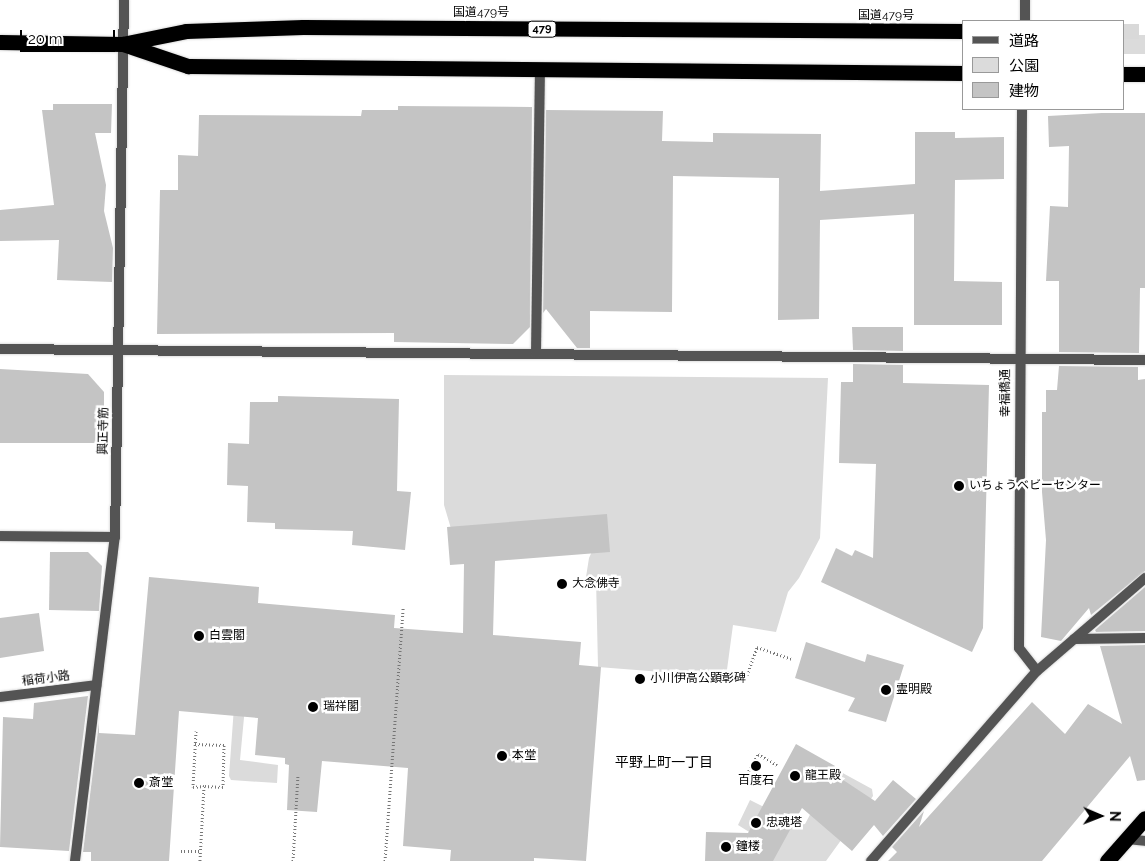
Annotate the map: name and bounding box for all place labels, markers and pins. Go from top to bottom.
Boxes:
place label: いちょうベビーセンター [969,479,1101,493]
marker: いちょうベビーセンター [953,480,965,492]
place label: 大念佛寺 [572,577,620,591]
marker: 大念佛寺 [556,578,568,590]
place label: 白雲閣 [209,629,245,643]
marker: 白雲閣 [193,630,205,642]
place label: 小川伊高公顕彰碑 [650,672,746,686]
marker: 小川伊高公顕彰碑 [634,673,646,685]
place label: 霊明殿 [896,683,932,697]
marker: 霊明殿 [880,684,892,696]
place label: 瑞祥閣 [323,700,359,714]
marker: 瑞祥閣 [307,701,319,713]
place label: 本堂 [512,749,536,763]
marker: 本堂 [496,750,508,762]
marker: 百度石 [750,760,762,772]
place label: 龍王殿 [805,769,841,783]
marker: 龍王殿 [789,770,801,782]
place label: 百度石 [738,774,774,788]
place label: 斎堂 [149,776,173,790]
marker: 斎堂 [133,777,145,789]
place label: 忠魂塔 [766,816,802,830]
marker: 忠魂塔 [750,817,762,829]
place label: 鐘楼 [736,840,760,854]
marker: 鐘楼 [720,841,732,853]

